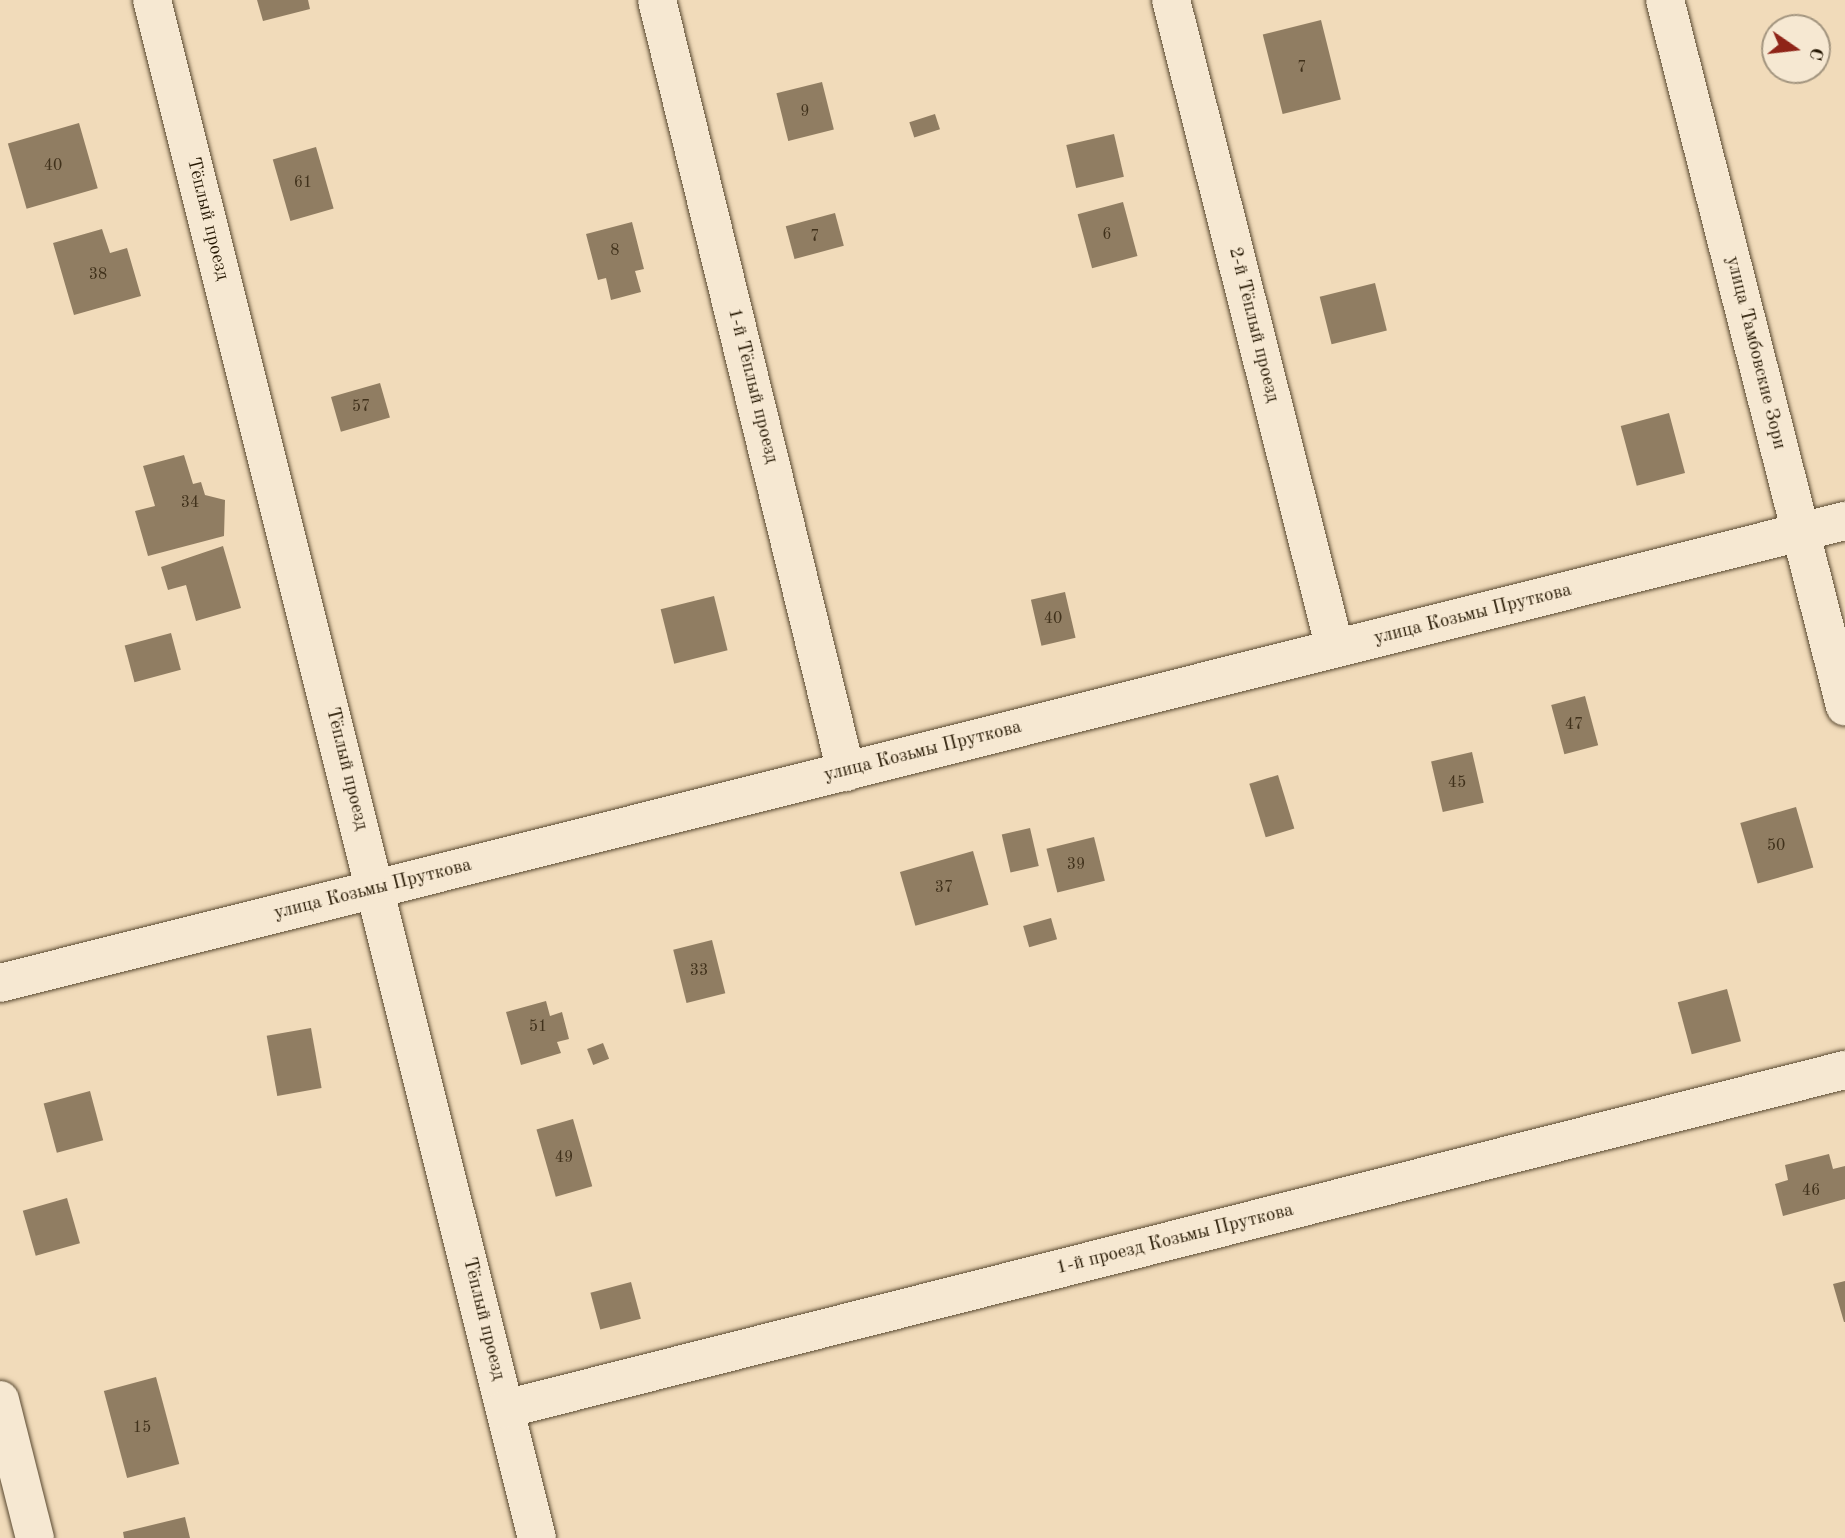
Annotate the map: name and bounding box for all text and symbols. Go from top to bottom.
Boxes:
north arrow [1761,14,1831,84]
text: С [1804,45,1826,62]
house number: 7 [1297,58,1307,78]
house number: 9 [800,102,810,122]
street label: Тёплый проезд [181,155,233,283]
house number: 40 [44,156,62,176]
house number: 61 [294,173,312,193]
house number: 6 [1102,225,1112,245]
house number: 7 [810,227,820,247]
house number: 8 [610,241,620,261]
street label: 2-й Тёплый проезд [1223,245,1283,405]
street label: улица Тамбовские Зори [1720,254,1790,452]
house number: 38 [89,265,107,285]
street label: 1-й Тёплый проезд [722,306,782,466]
house number: 57 [352,397,370,417]
house number: 34 [181,493,199,513]
street label: улица Козьмы Пруткова [1372,579,1574,651]
house number: 40 [1044,609,1062,629]
street label: Тёплый проезд [320,705,372,833]
house number: 47 [1565,715,1583,735]
street label: улица Козьмы Пруткова [822,716,1024,788]
house number: 45 [1448,773,1466,793]
house number: 50 [1767,836,1785,856]
street label: улица Козьмы Пруткова [272,854,474,926]
house number: 39 [1067,855,1085,875]
house number: 37 [935,878,953,898]
house number: 33 [690,961,708,981]
house number: 51 [529,1017,547,1037]
house number: 49 [555,1148,573,1168]
house number: 46 [1802,1181,1820,1201]
street label: 1-й проезд Козьмы Пруткова [1054,1199,1296,1281]
street label: Тёплый проезд [457,1255,509,1383]
house number: 15 [133,1418,151,1438]

